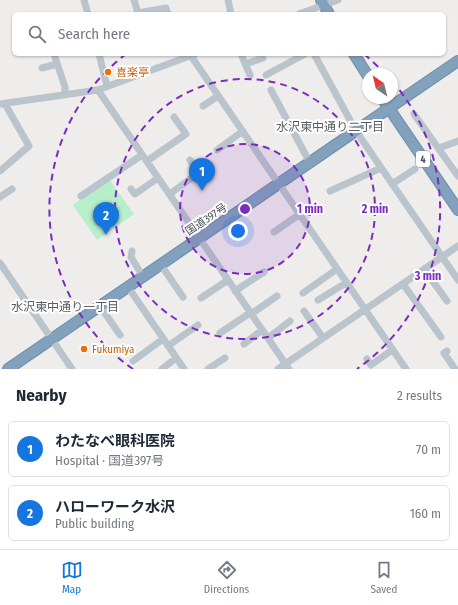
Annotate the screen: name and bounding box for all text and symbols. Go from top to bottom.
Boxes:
search box [12,12,446,56]
icon: search [26,23,48,45]
text: Search here [58,25,130,43]
place label: 喜楽亭 [116,66,149,79]
marker: 喜楽亭 [103,67,113,77]
north arrow [362,68,398,104]
district label: 水沢東中通り二丁目 [276,120,384,134]
road number: 4 [416,151,430,167]
pin: 1 [189,158,215,191]
street label: 国道397号 [183,201,230,238]
pin: 2 [93,202,119,235]
centre of rings [238,202,252,216]
text: 1 min [297,202,323,216]
text: 2 min [361,202,388,216]
your location [228,221,248,241]
text: 3 min [414,269,441,283]
district label: 水沢東中通り一丁目 [11,300,119,314]
place label: Fukumiya [92,343,134,356]
marker: Fukumiya [79,344,89,354]
text: Nearby [16,385,67,406]
text: 2 results [397,388,442,403]
text: わたなべ眼科医院 [55,432,175,450]
text: 1 [27,442,33,457]
text: 70 m [416,442,441,457]
text: Hospital · 国道397号 [55,453,164,468]
text: ハローワーク水沢 [55,498,175,516]
text: 2 [27,506,33,521]
text: 160 m [410,506,441,521]
text: Public building [55,516,134,531]
tab: Map [61,559,83,596]
tab: Directions [204,559,249,596]
tab: Saved [371,559,397,596]

